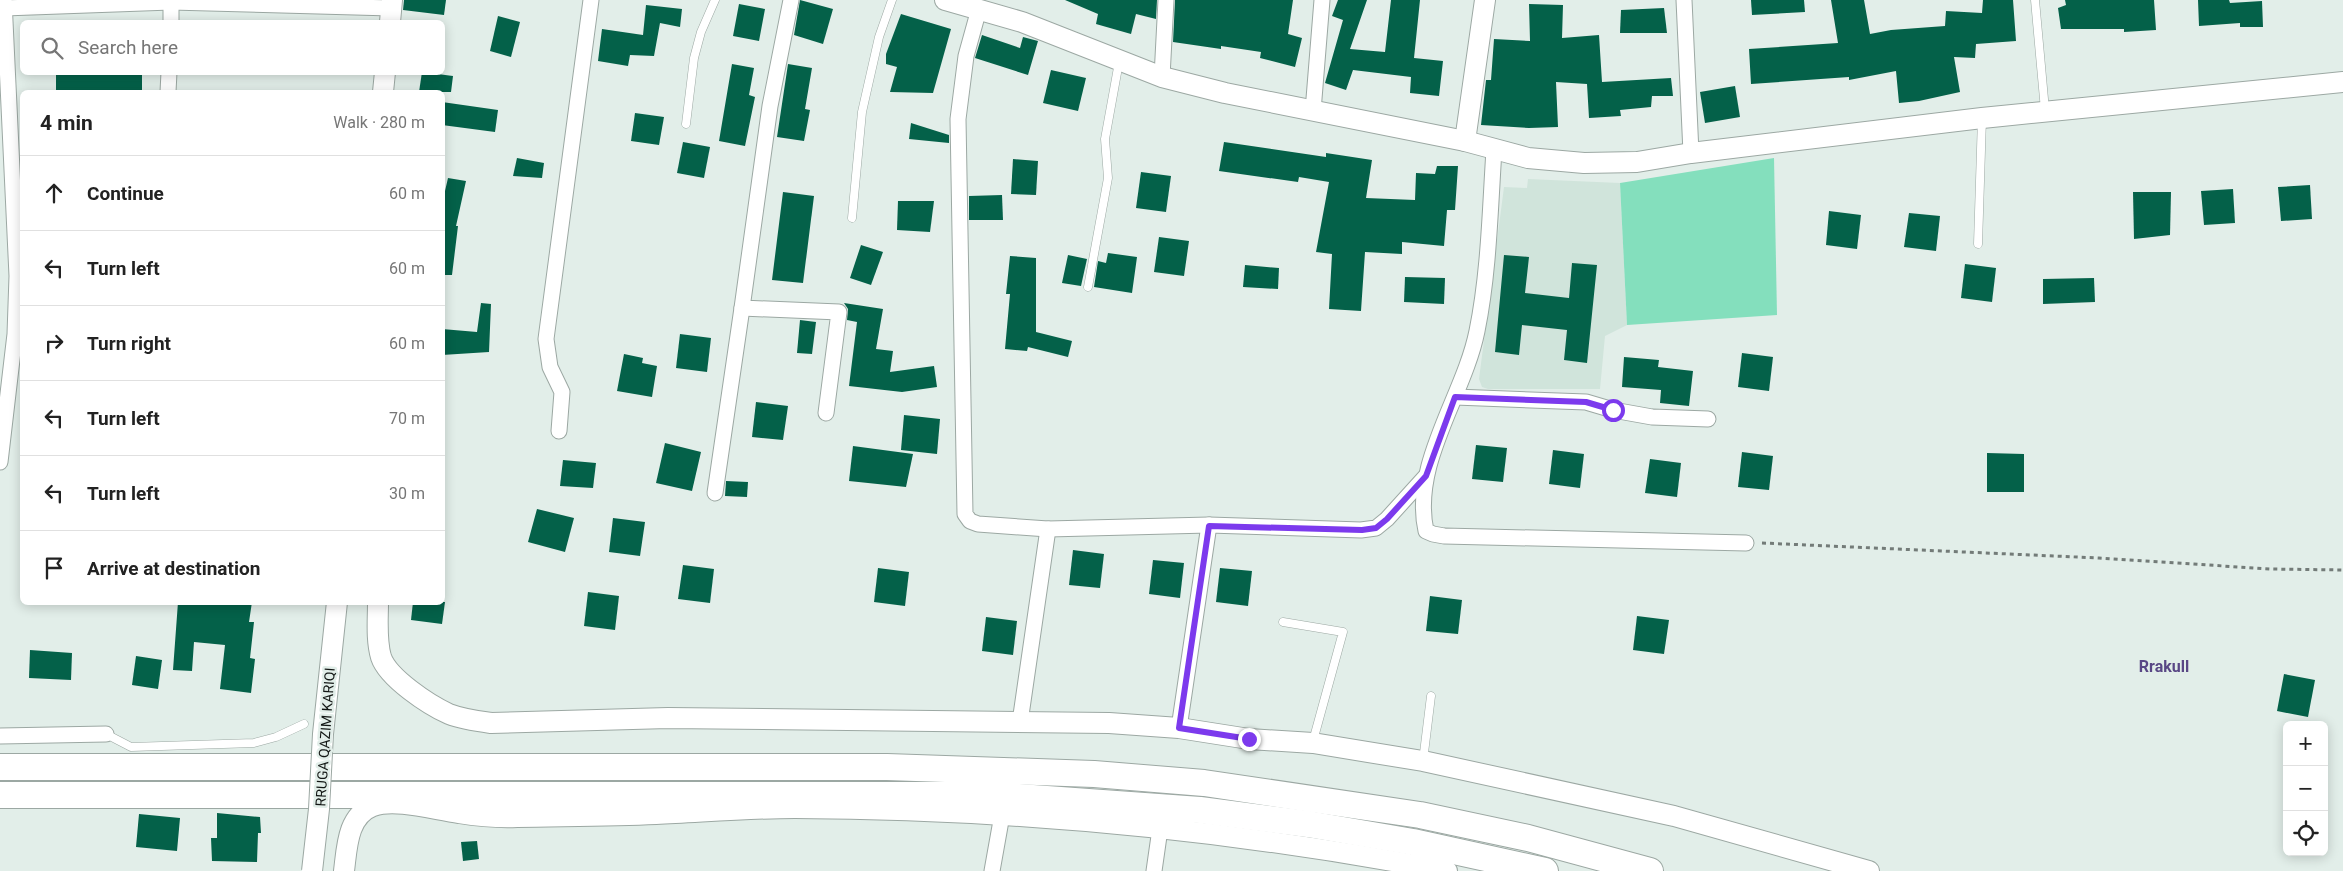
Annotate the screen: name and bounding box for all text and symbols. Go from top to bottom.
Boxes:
search box [20,20,445,75]
icon: search [38,34,66,62]
text: Search here [78,36,178,59]
text: 4 min [40,111,93,135]
text: Walk · 280 m [333,113,425,132]
icon: ahead [40,179,68,207]
text: Continue [87,182,164,205]
text: 60 m [389,184,425,203]
icon: left [40,254,68,282]
text: Turn left [87,257,160,280]
text: 60 m [389,259,425,278]
icon: right [40,329,68,357]
text: Turn right [87,332,171,355]
text: 60 m [389,334,425,353]
route start [1602,399,1625,422]
icon: left [40,404,68,432]
text: Turn left [87,407,160,430]
text: 70 m [389,409,425,428]
icon: left [40,479,68,507]
text: Turn left [87,482,160,505]
text: 30 m [389,484,425,503]
icon: arrive [40,554,68,582]
text: Arrive at destination [87,557,260,580]
district label: Rrakull [2139,657,2189,676]
street label: RRUGA QAZIM KARIQI [312,667,338,807]
map controls [2283,721,2328,856]
button: + [2283,721,2328,766]
route end [1238,728,1261,751]
button: − [2283,766,2328,811]
button: locate [2283,811,2328,856]

